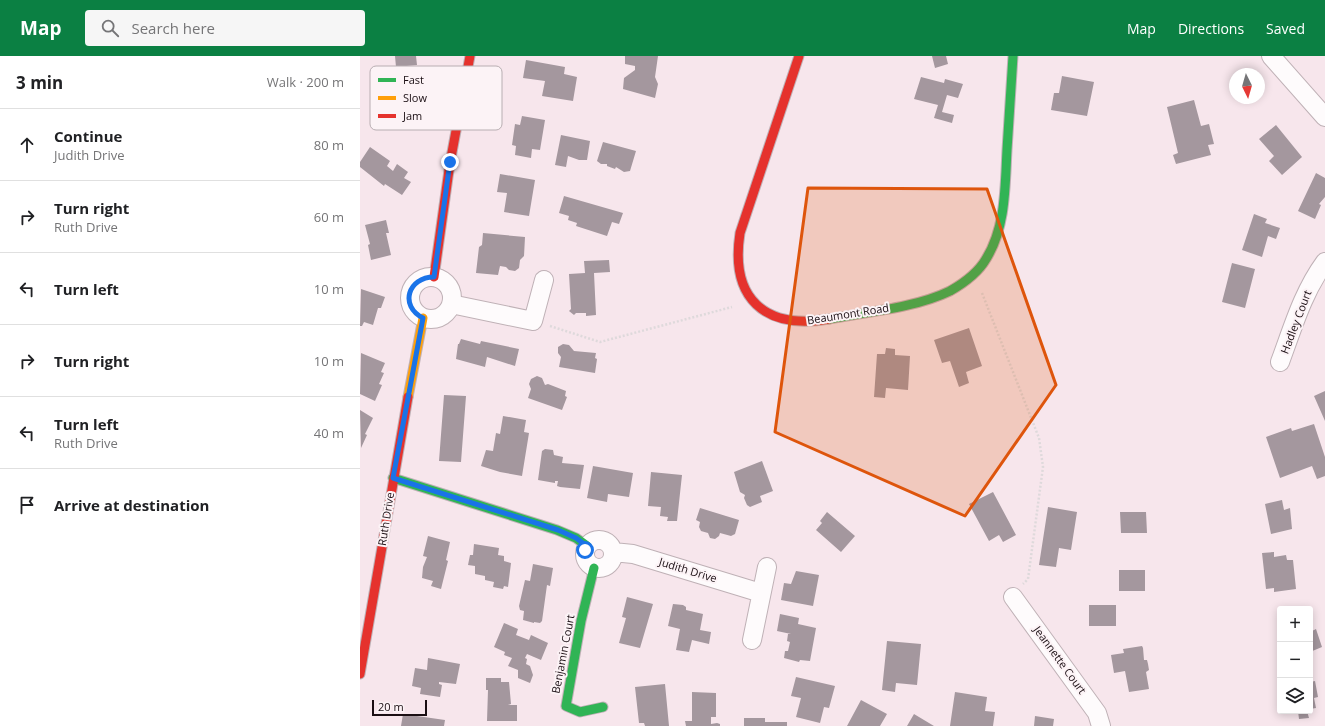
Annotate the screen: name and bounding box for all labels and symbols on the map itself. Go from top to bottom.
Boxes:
legend [370,66,502,130]
north arrow [1229,68,1265,104]
text: Fast [403,72,424,87]
text: Slow [403,90,427,105]
text: Jam [402,108,422,123]
route end [441,153,459,171]
street label: Hadley Court [1277,288,1315,356]
street label: Beaumont Road [806,300,890,327]
street label: Ruth Drive [374,491,397,547]
route start [576,541,594,559]
street label: Judith Drive [656,553,719,585]
street label: Benjamin Court [547,613,578,695]
street label: Jeannette Court [1030,622,1090,697]
scale bar [372,698,427,717]

